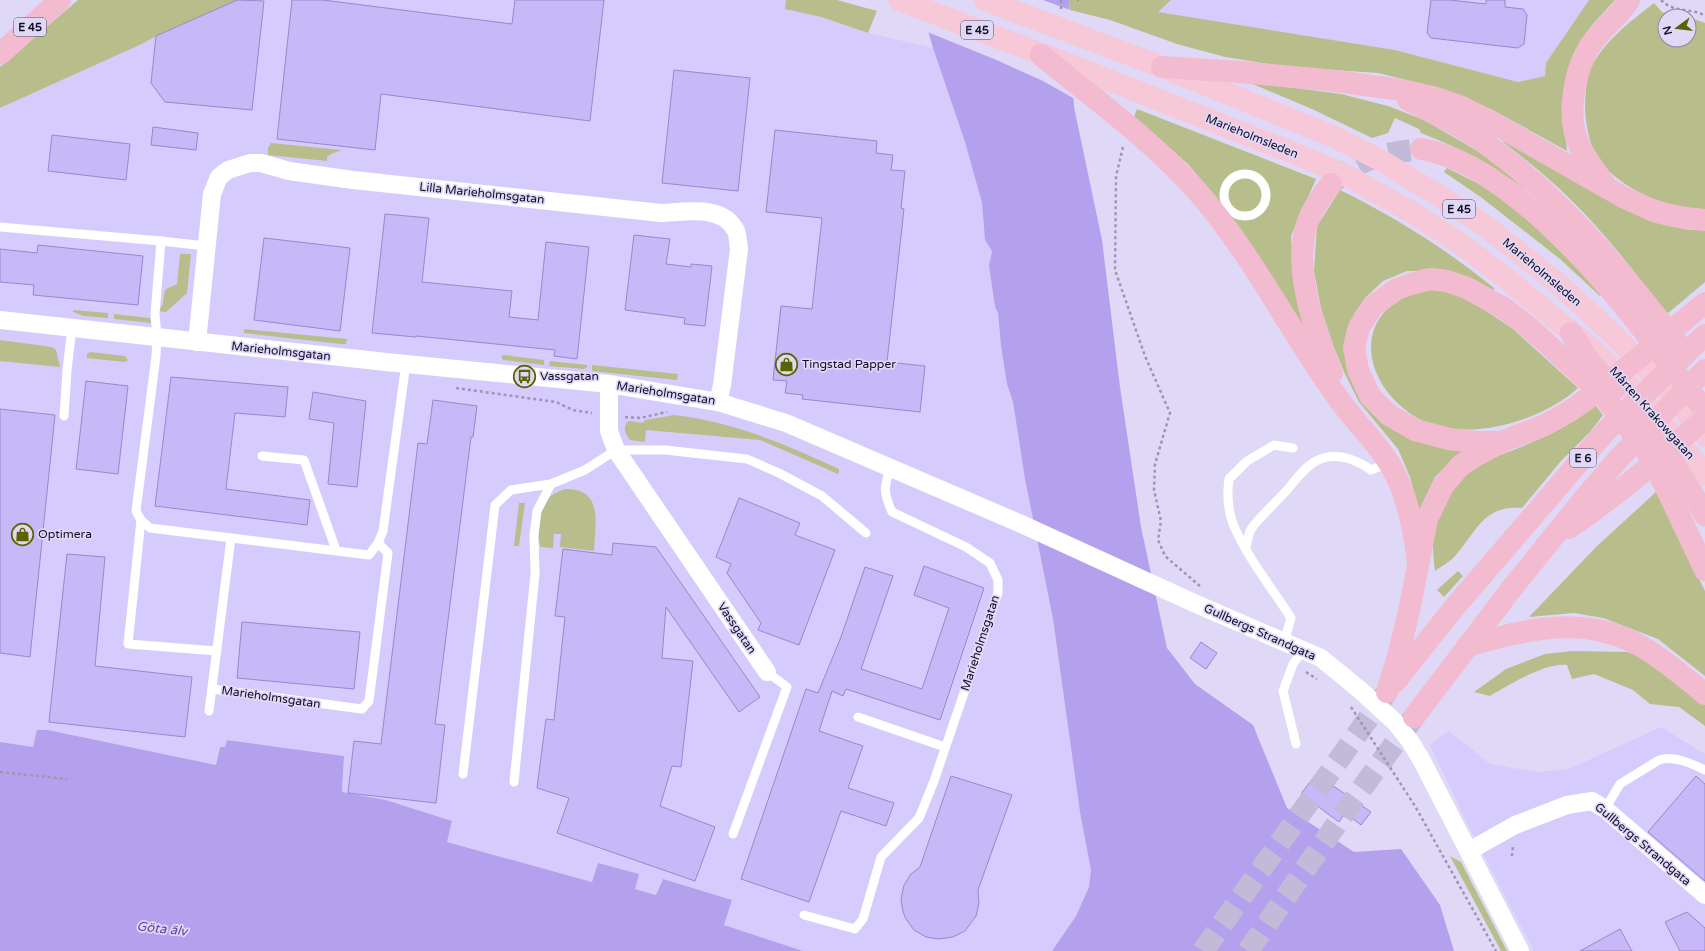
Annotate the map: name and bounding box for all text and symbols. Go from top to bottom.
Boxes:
north arrow [1657,8,1697,48]
road number: E 45 [14,18,46,36]
road number: E 45 [961,21,993,39]
text: N [1660,25,1675,36]
street label: Marieholmsleden [1204,111,1300,161]
street label: Lilla Marieholmsgatan [419,179,545,207]
road number: E 45 [1443,200,1475,218]
street label: Marieholmsleden [1500,235,1584,309]
street label: Marieholmsgatan [231,339,331,363]
shop icon: Tingstad Papper [773,351,799,377]
place label: Tingstad Papper [802,357,896,371]
bus stop icon: Vassgatan [512,363,538,389]
street label: Mårten Krakowgatan [1607,364,1697,462]
place label: Vassgatan [540,369,599,383]
street label: Marieholmsgatan [616,378,716,408]
road number: E 6 [1570,449,1596,467]
shop icon: Optimera [9,521,35,547]
place label: Optimera [38,527,92,541]
street label: Marieholmsgatan [958,593,1002,693]
street label: Vassgatan [715,600,759,656]
street label: Gullbergs Strandgata [1202,601,1318,663]
street label: Marieholmsgatan [221,683,321,711]
street label: Gullbergs Strandgata [1592,800,1694,888]
water label: Göta älv [136,918,190,940]

